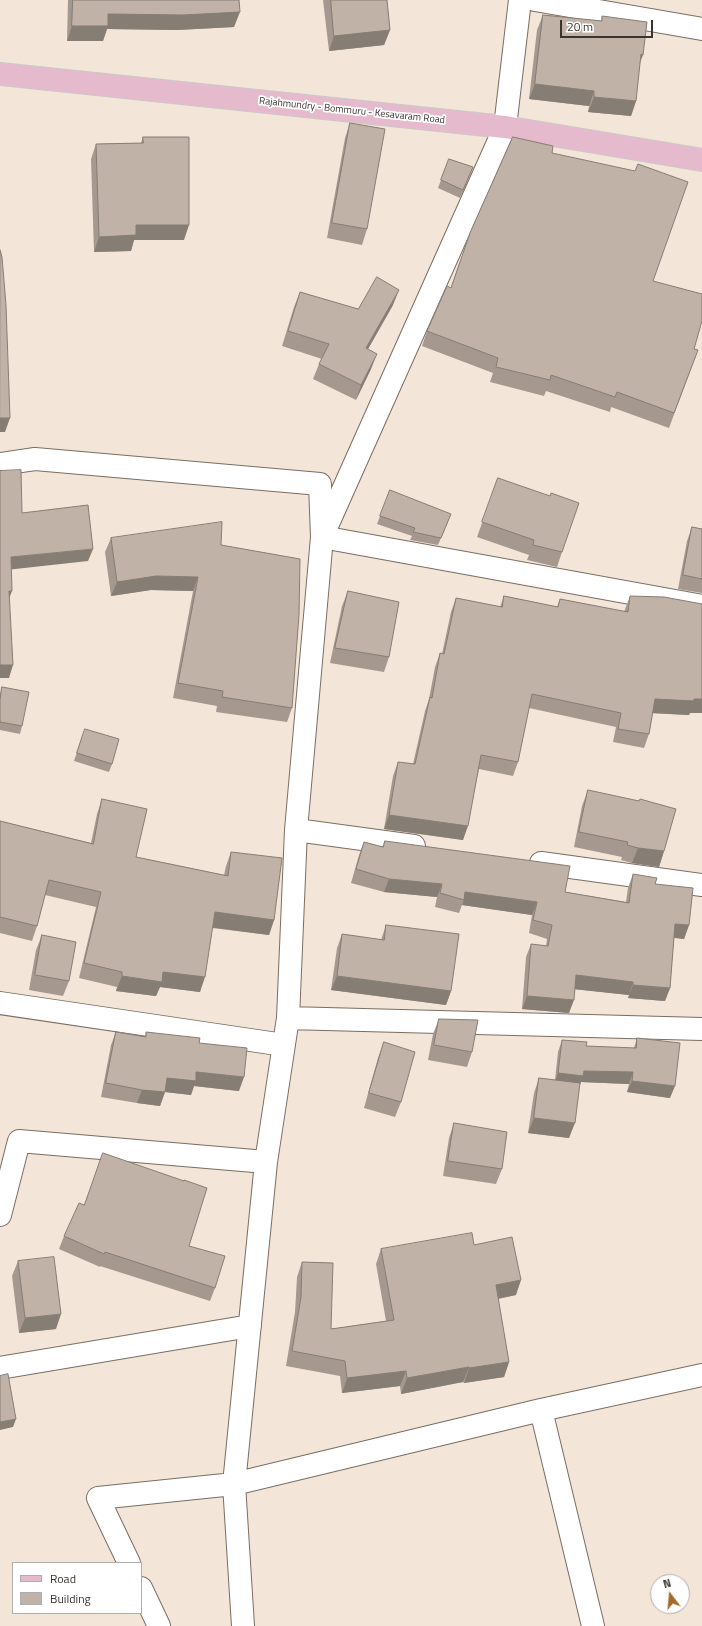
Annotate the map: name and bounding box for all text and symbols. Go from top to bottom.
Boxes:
scale bar [562,12,655,38]
text: 20 m [567,17,593,36]
street label: Rajahmundry - Bommuru - Kesavaram Road [258,95,446,127]
legend [12,1562,142,1614]
text: Road [50,1569,76,1588]
north arrow [650,1574,690,1614]
text: N [661,1575,673,1592]
text: Building [50,1589,91,1608]

